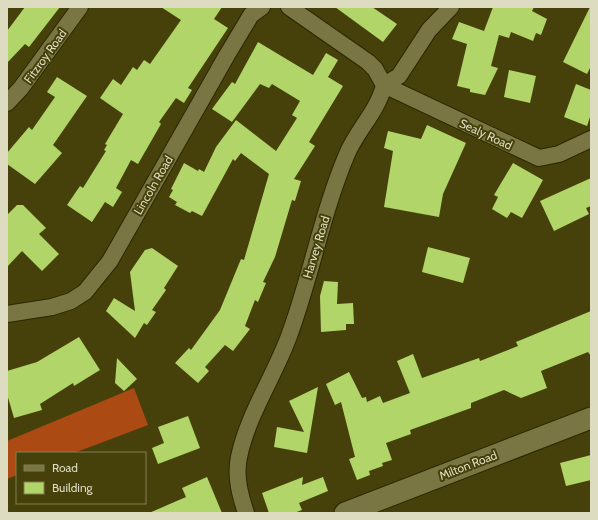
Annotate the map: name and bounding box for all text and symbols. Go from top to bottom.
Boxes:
street label: Fitzroy Road [20,26,70,86]
street label: Sealy Road [457,115,515,153]
street label: Lincoln Road [130,153,176,217]
street label: Harvey Road [299,214,333,280]
street label: Milton Road [437,447,499,483]
legend [16,452,146,504]
text: Road [52,460,78,475]
text: Building [52,480,94,495]

